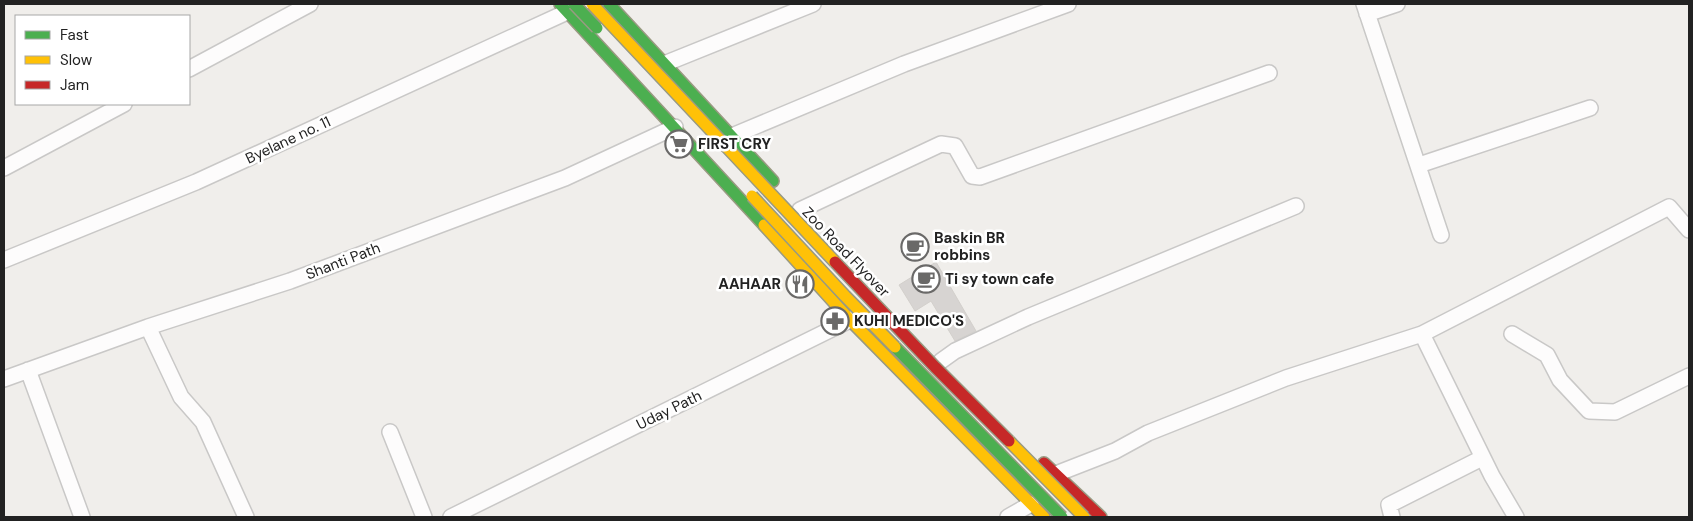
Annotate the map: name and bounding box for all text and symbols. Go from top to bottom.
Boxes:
legend [15,15,190,105]
text: Fast [60,25,89,45]
text: Slow [60,50,93,70]
text: Jam [60,75,89,95]
street label: Byelane no. 11 [242,112,334,168]
supermarket icon: FIRST CRY [664,129,694,159]
place label: FIRST CRY [698,134,771,154]
street label: Zoo Road Flyover [798,203,894,302]
place label: Baskin BR robbins [934,228,1005,265]
cafe icon: Baskin BR robbins [900,232,930,262]
street label: Shanti Path [303,238,383,284]
cafe icon: Ti sy town cafe [911,264,941,294]
restaurant icon: AAHAAR [785,269,815,299]
place label: Ti sy town cafe [945,269,1054,289]
place label: AAHAAR [718,274,781,294]
pharmacy icon: KUHI MEDICO'S [820,306,850,336]
place label: KUHI MEDICO'S [854,311,964,331]
street label: Uday Path [633,386,705,434]

